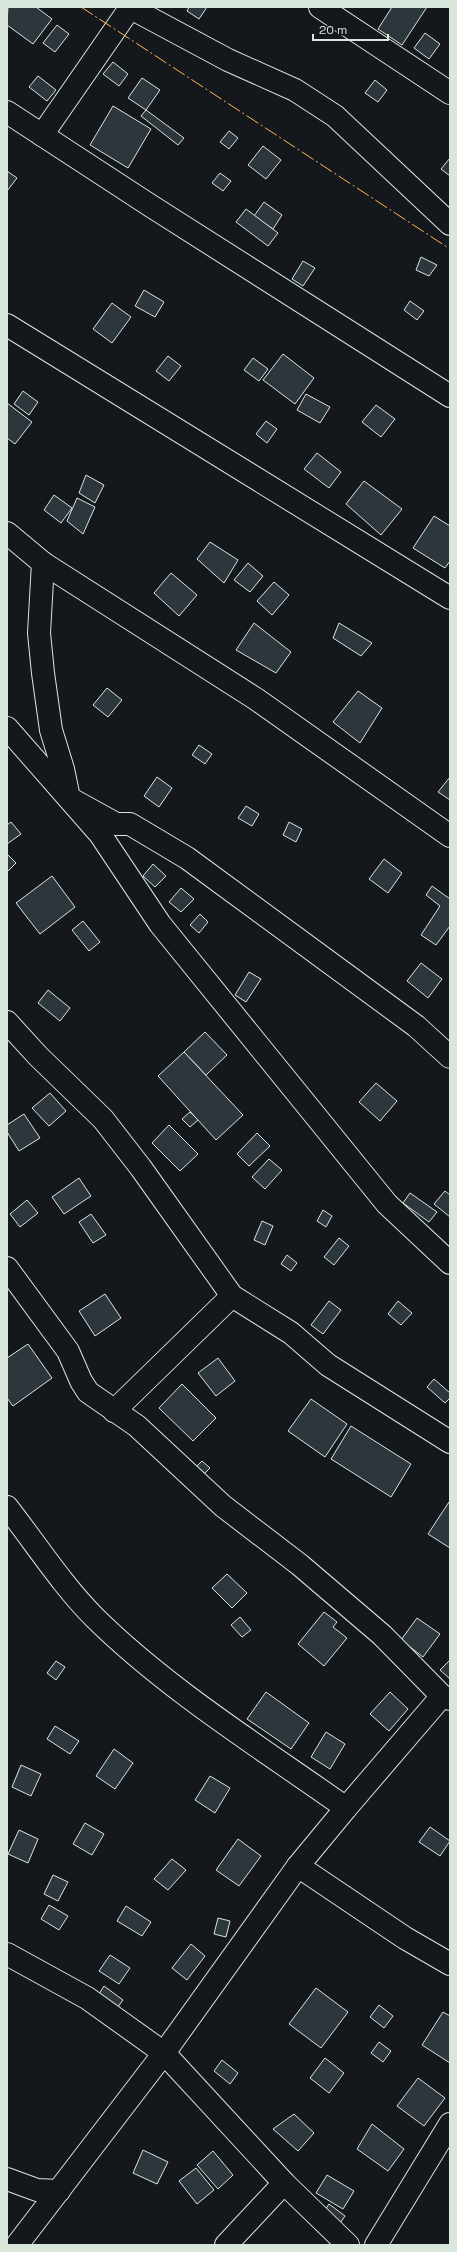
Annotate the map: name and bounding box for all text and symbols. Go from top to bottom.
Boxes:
scale bar [313,16,388,42]
text: 20 m [319,22,347,38]

